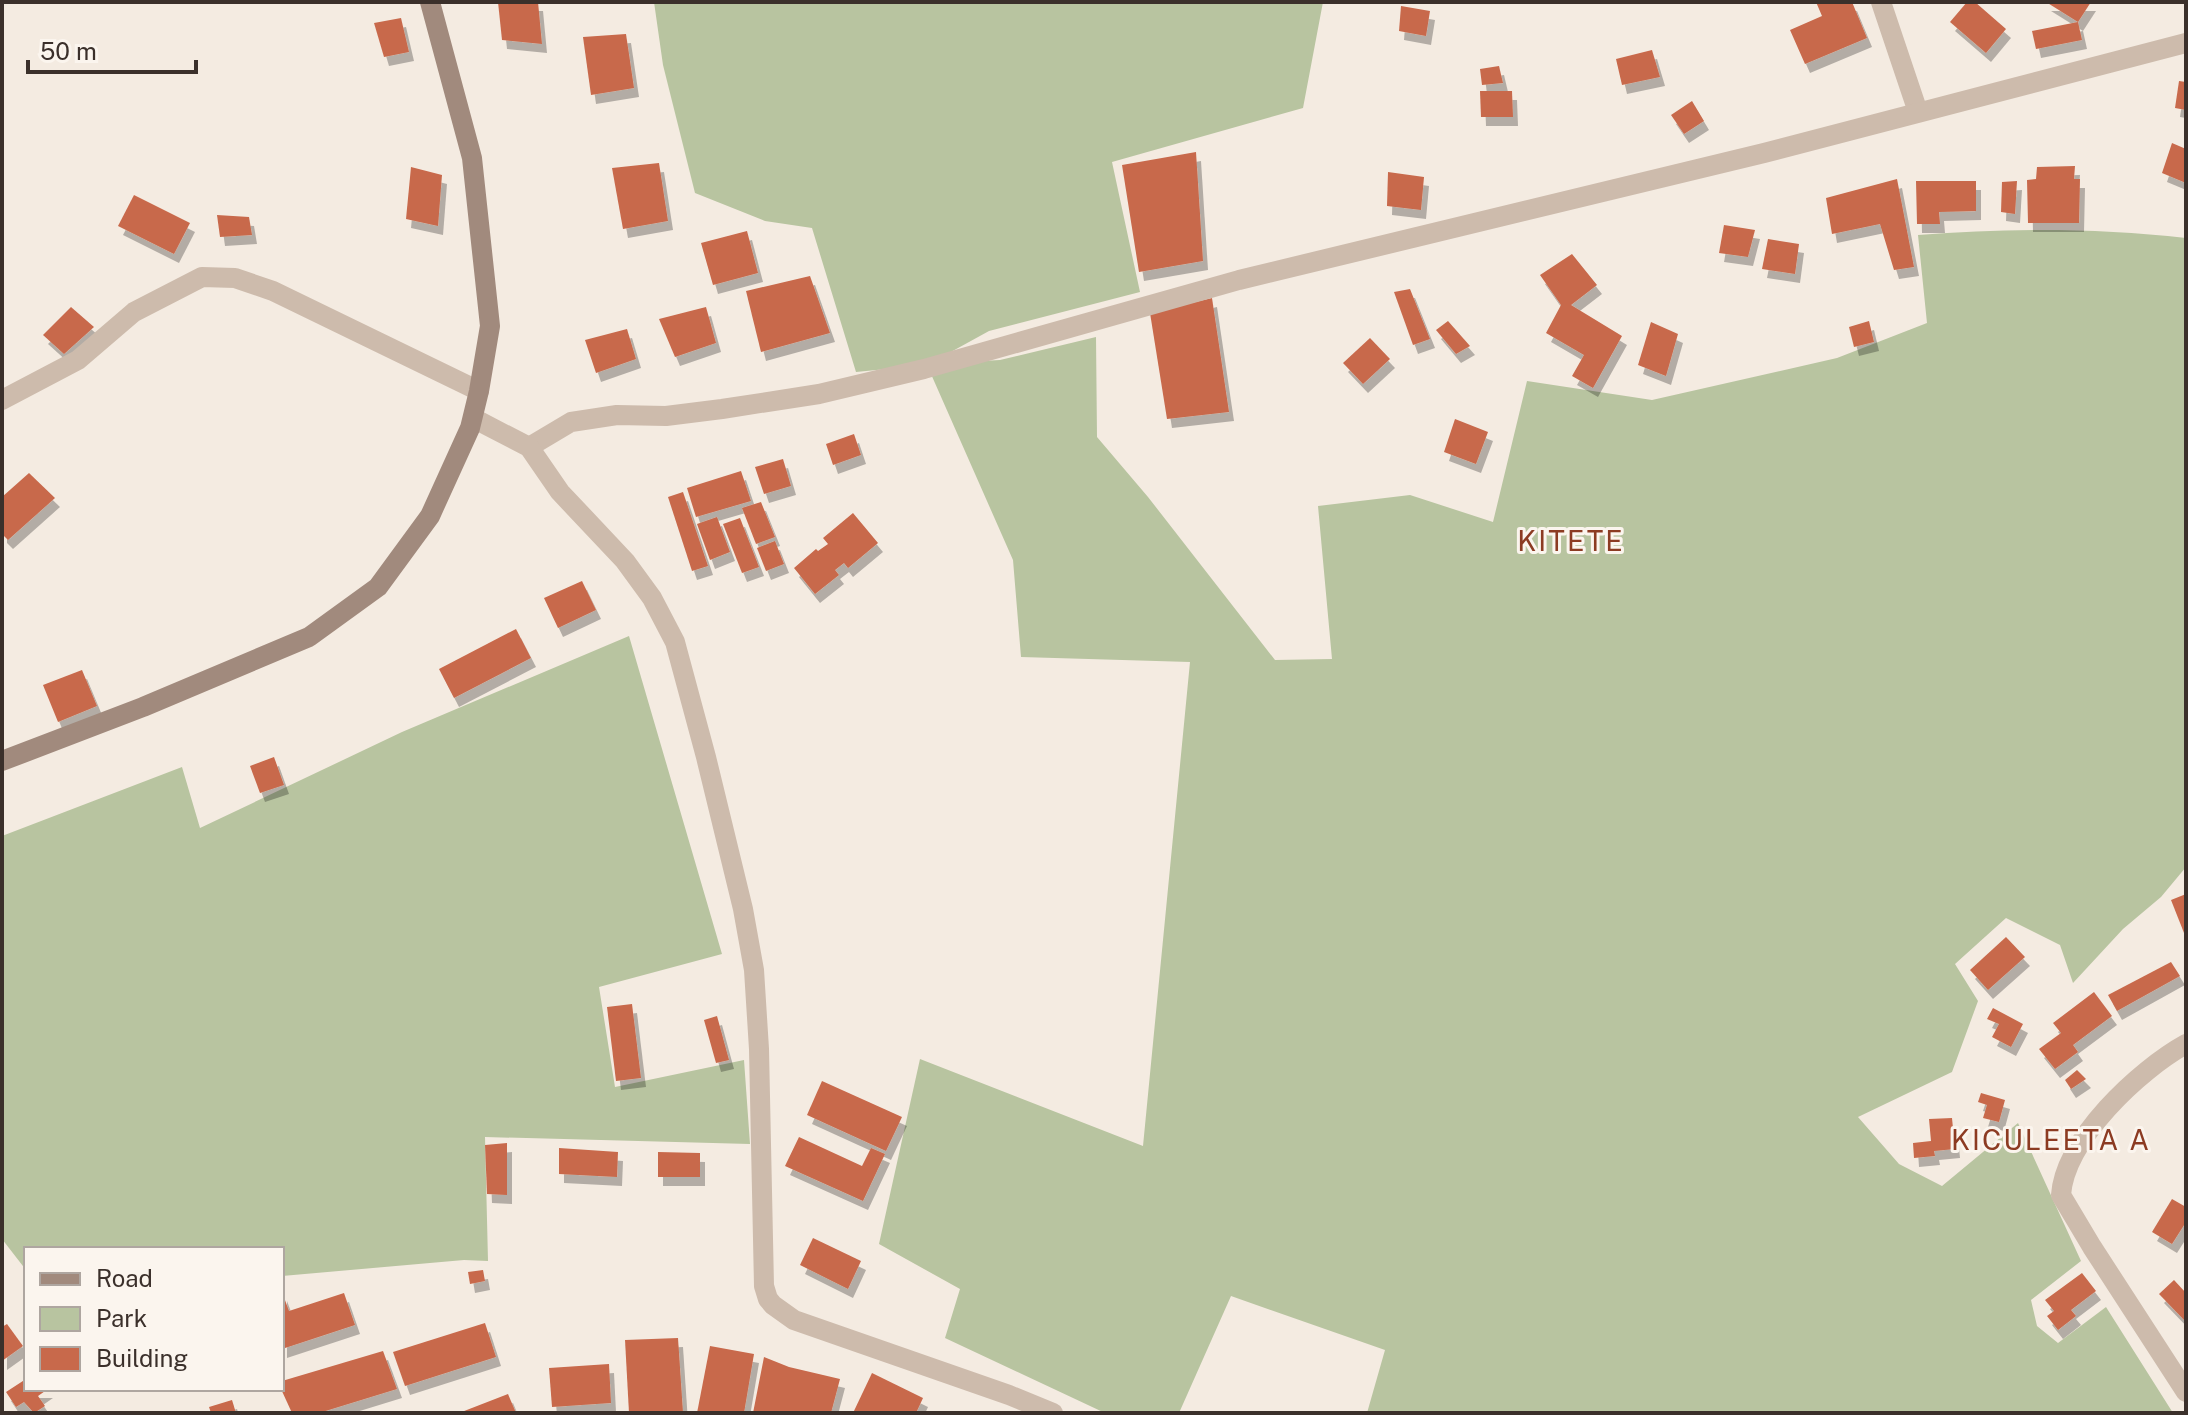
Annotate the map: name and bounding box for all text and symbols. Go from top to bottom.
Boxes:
scale bar [28,24,196,74]
text: 50 m [40,37,97,65]
district label: KITETE [1517,524,1625,557]
district label: KICULEETA A [1951,1123,2151,1156]
legend [24,1247,284,1391]
text: Road [96,1264,153,1292]
text: Park [96,1304,147,1332]
text: Building [96,1344,188,1372]

